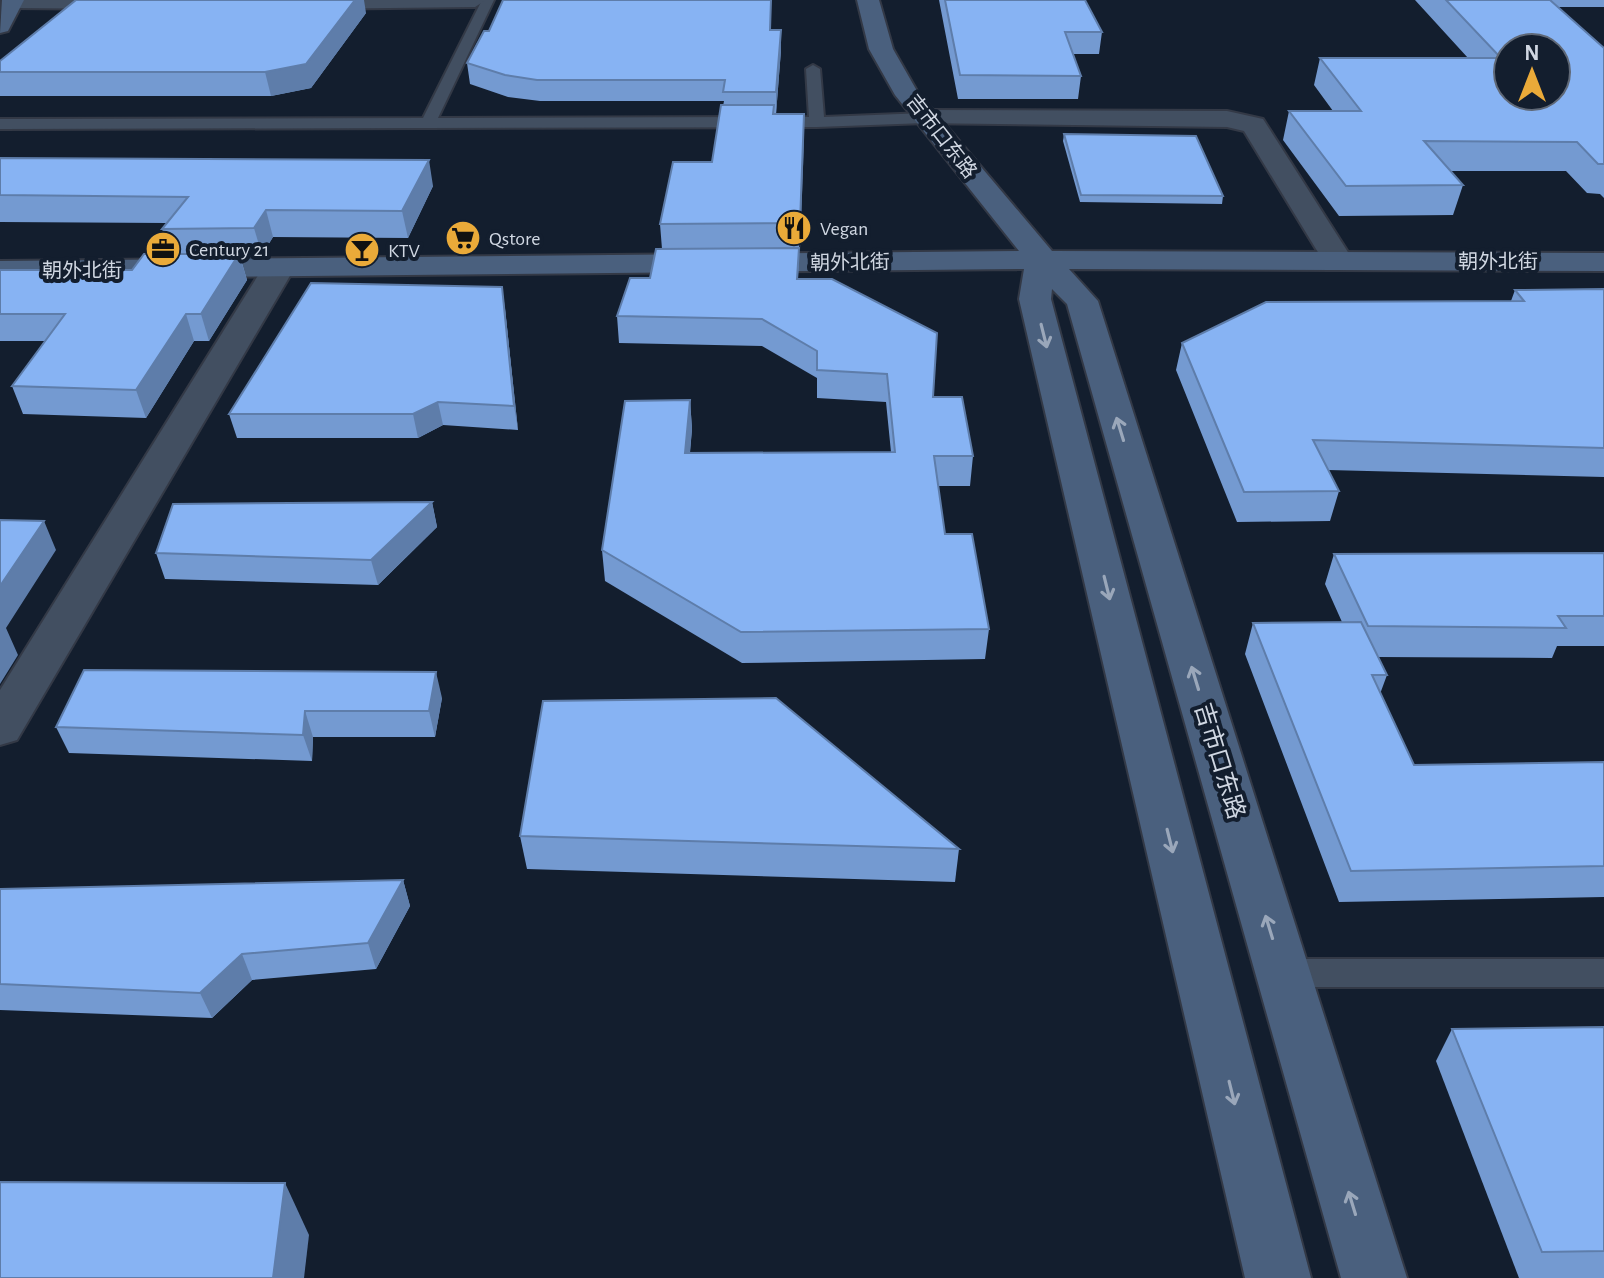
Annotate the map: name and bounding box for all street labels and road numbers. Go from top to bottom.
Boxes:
street label: 吉市口东路 [903,90,981,182]
street label: 朝外北街 [810,251,890,274]
street label: 朝外北街 [1458,251,1538,272]
street label: 朝外北街 [42,260,122,281]
street label: 吉市口东路 [1190,700,1250,822]

